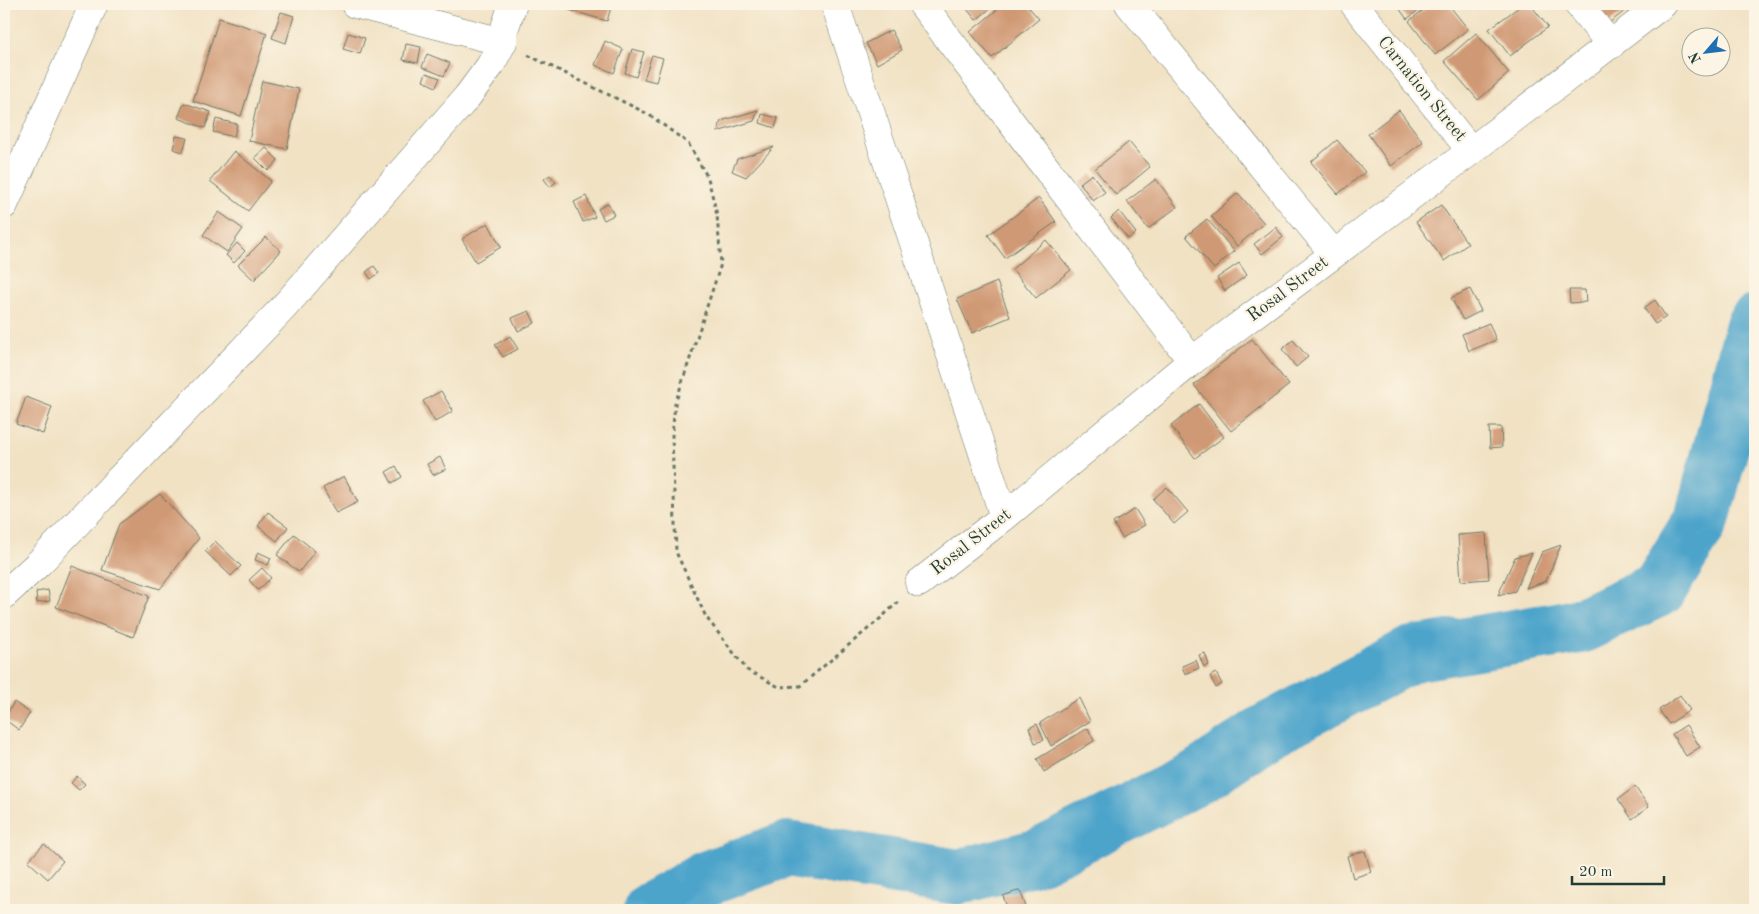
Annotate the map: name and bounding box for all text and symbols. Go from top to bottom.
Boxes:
north arrow [1682,28,1732,78]
street label: Carnation Street [1374,33,1470,145]
text: N [1687,49,1704,66]
street label: Rosal Street [1244,253,1332,325]
street label: Rosal Street [928,505,1014,579]
scale bar [1572,854,1664,886]
text: 20 m [1579,865,1613,880]

